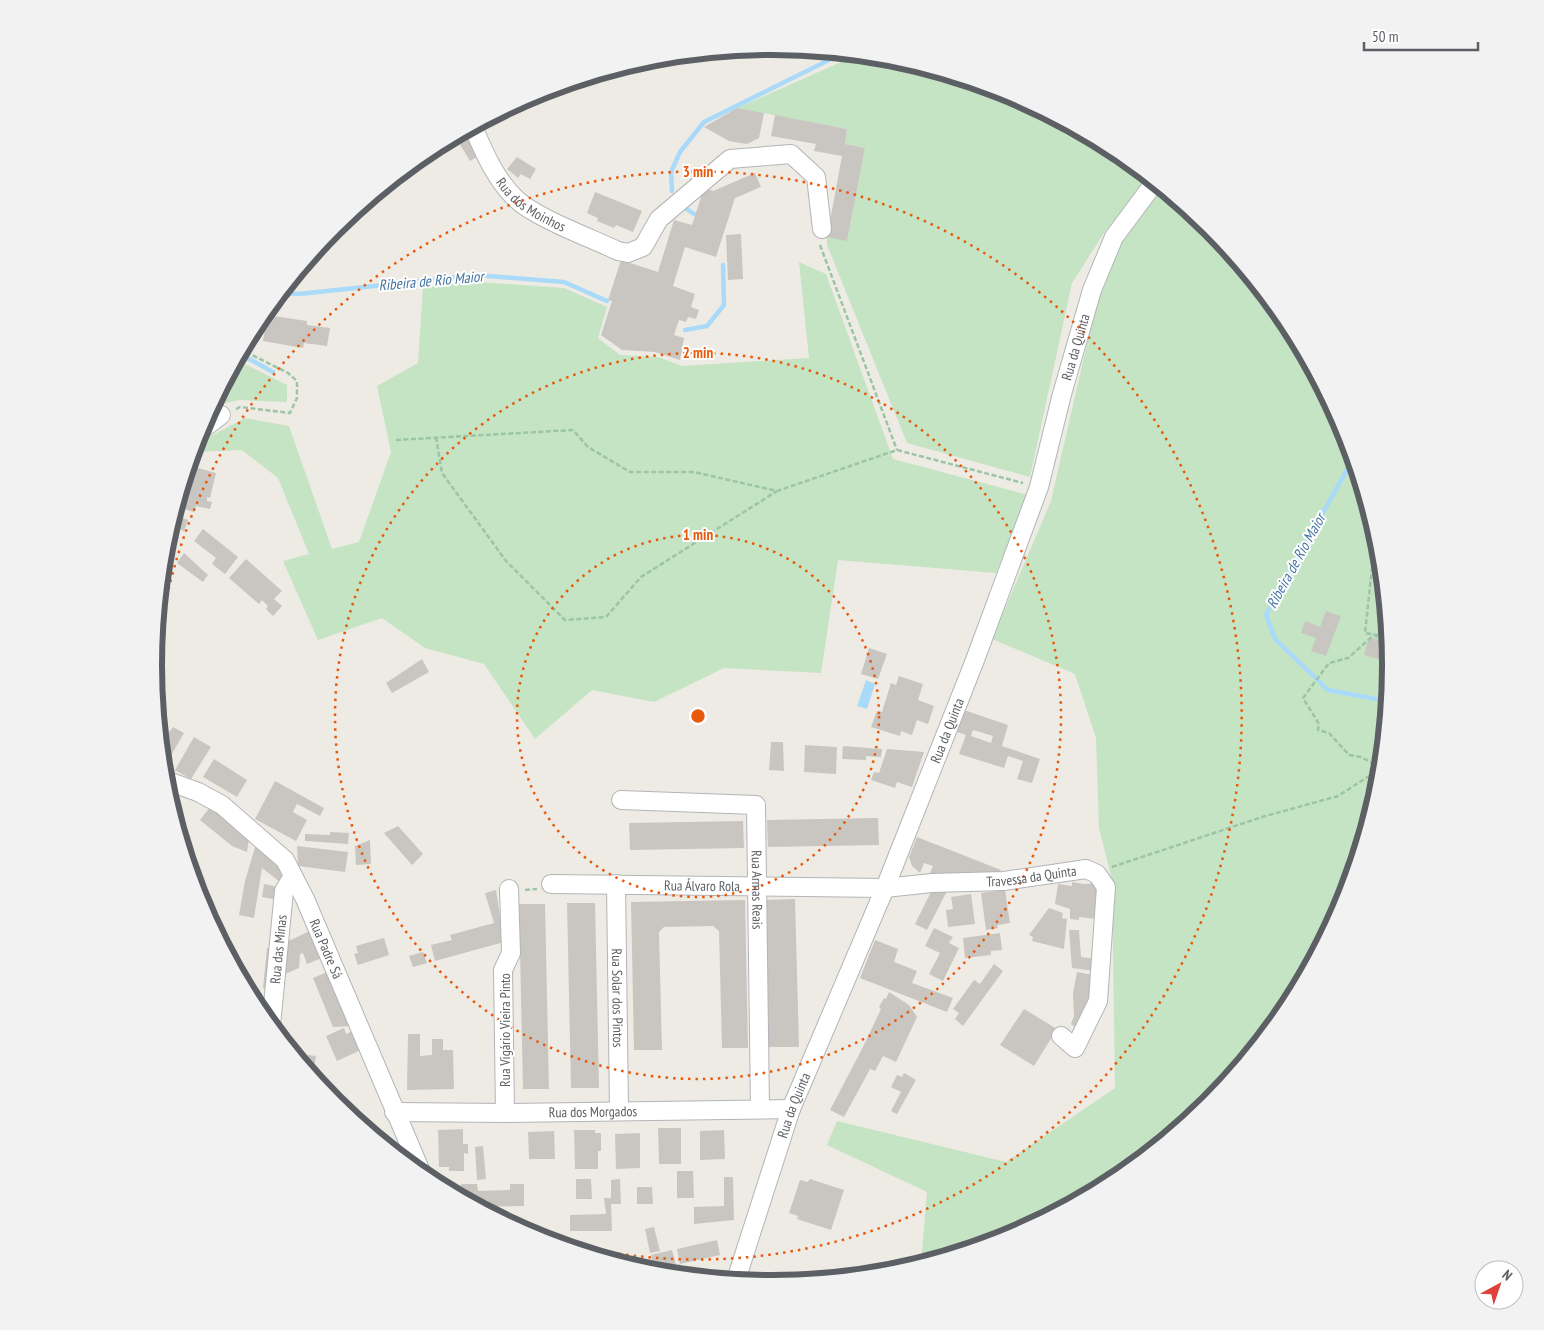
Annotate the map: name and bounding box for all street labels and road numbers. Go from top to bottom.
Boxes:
street label: Rua dos Moinhos [492,174,569,236]
street label: Rua da Quinta [1057,312,1094,382]
street label: Rua da Quinta [926,695,968,766]
street label: Rua Armas Reais [748,850,767,930]
street label: Travessa da Quinta [986,862,1078,890]
street label: Rua Álvaro Rola [664,876,740,895]
street label: Rua das Minas [266,914,291,985]
street label: Rua Padre Sá [306,916,347,981]
street label: Rua Solar dos Pintos [608,948,627,1048]
street label: Rua Vigário Vieira Pinto [496,973,514,1087]
street label: Rua da Quinta [773,1070,814,1140]
street label: Rua dos Morgados [549,1102,638,1121]

